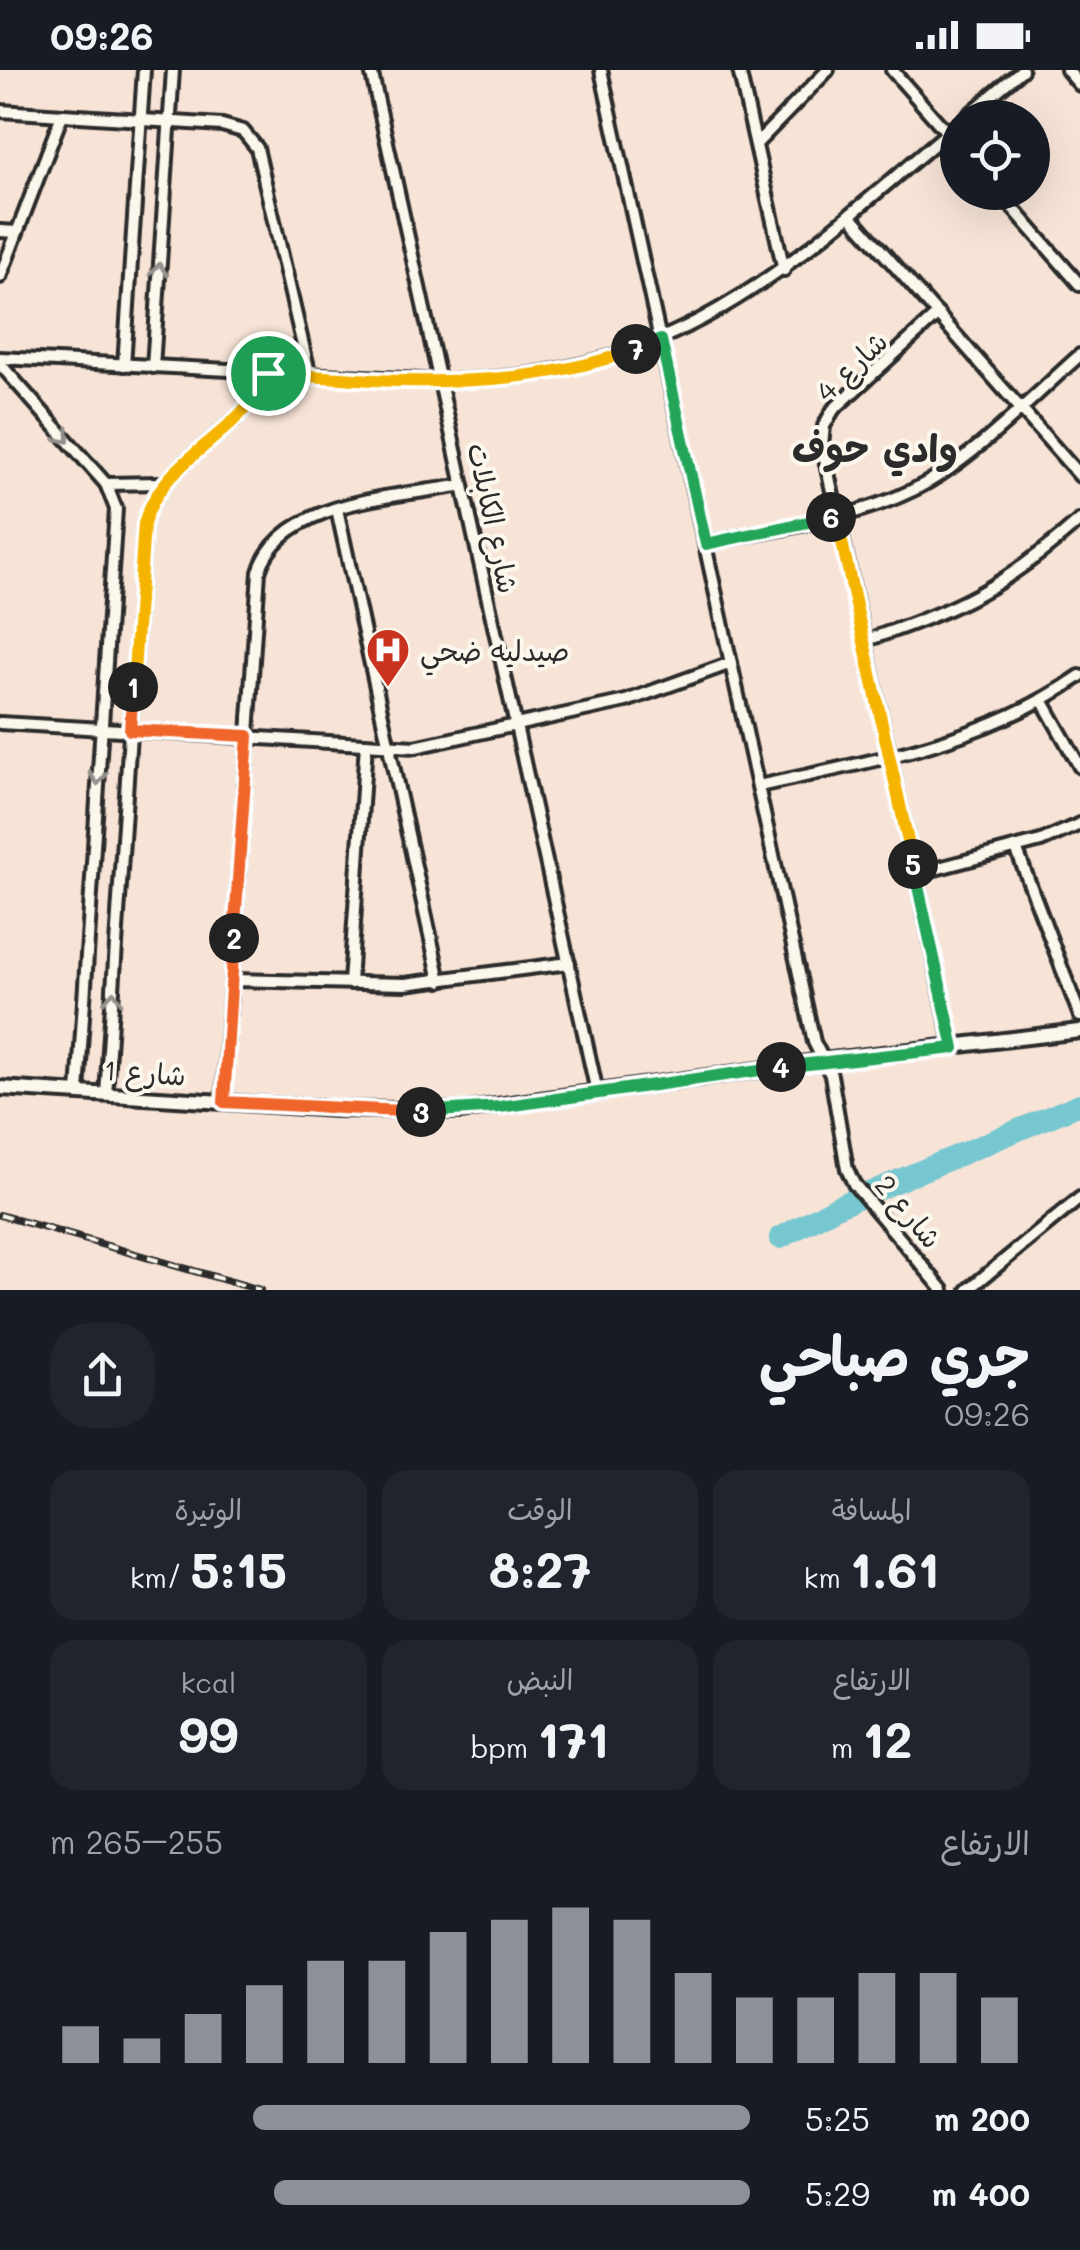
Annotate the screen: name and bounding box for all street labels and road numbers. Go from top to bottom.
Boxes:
street label: شارع 4 [808,323,897,411]
street label: شارع الكابلات [458,440,527,597]
street label: شارع 1 [103,1051,187,1096]
street label: شارع 2 [866,1167,950,1257]

